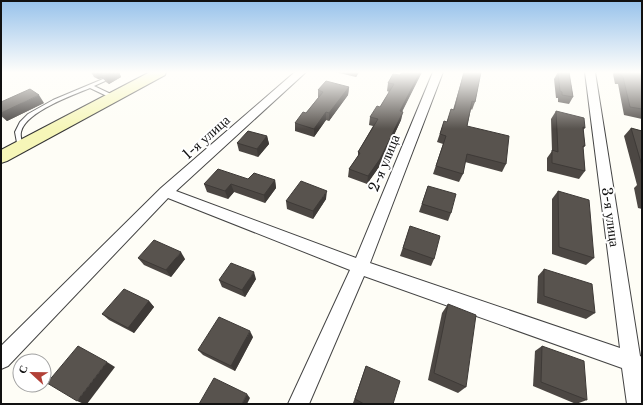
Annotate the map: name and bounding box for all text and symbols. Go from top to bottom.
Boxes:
street label: 1-я улица [179,110,234,163]
street label: 2-я улица [364,131,404,194]
street label: 3-я улица [598,186,624,249]
north arrow [12,353,52,393]
text: С [15,363,31,376]

